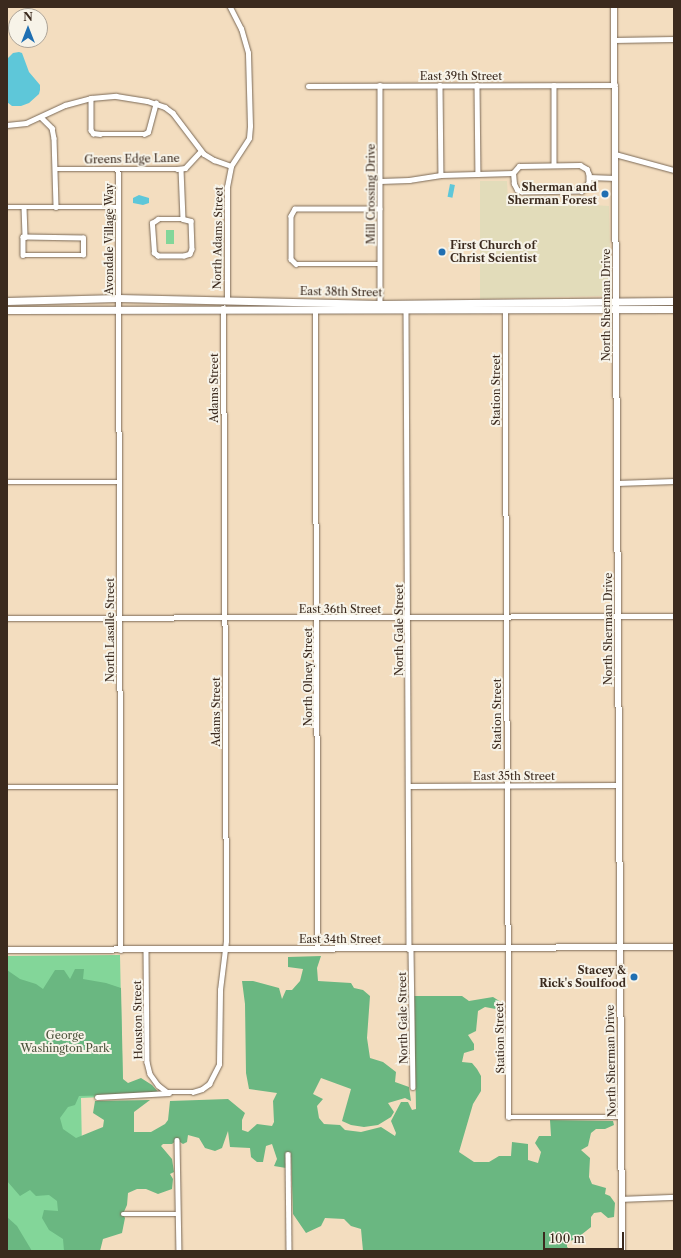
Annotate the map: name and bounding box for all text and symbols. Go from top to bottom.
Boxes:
north arrow [8,8,48,48]
text: N [23,10,33,24]
street label: East 39th Street [420,69,502,83]
street label: Mill Crossing Drive [364,144,378,244]
street label: Greens Edge Lane [84,152,180,166]
place label: Sherman and Sherman Forest [508,181,597,207]
street label: Avondale Village Way [102,183,116,295]
street label: North Adams Street [210,186,226,290]
marker: Sherman and Sherman Forest [600,189,610,199]
place label: First Church of Christ Scientist [450,239,537,265]
marker: First Church of Christ Scientist [437,247,447,257]
street label: North Sherman Drive [599,249,613,361]
street label: East 38th Street [300,285,382,299]
street label: Adams Street [207,353,221,423]
street label: Station Street [489,354,503,426]
street label: North Sherman Drive [601,573,615,685]
street label: North Lasalle Street [103,578,117,682]
street label: North Gale Street [392,584,406,676]
street label: East 36th Street [299,602,381,616]
street label: North Olney Street [301,627,315,727]
street label: Adams Street [209,677,223,747]
street label: Station Street [490,678,504,750]
street label: East 35th Street [473,769,555,783]
street label: East 34th Street [299,932,381,946]
place label: Stacey & Rick's Soulfood [539,964,626,990]
street label: North Gale Street [396,972,410,1064]
marker: Stacey & Rick's Soulfood [629,972,639,982]
street label: Houston Street [131,980,145,1060]
street label: Station Street [493,1002,507,1074]
street label: North Sherman Drive [603,1005,619,1117]
park label: George Washington Park [21,1029,109,1055]
scale bar [545,1224,626,1250]
text: 100 m [550,1231,585,1246]

